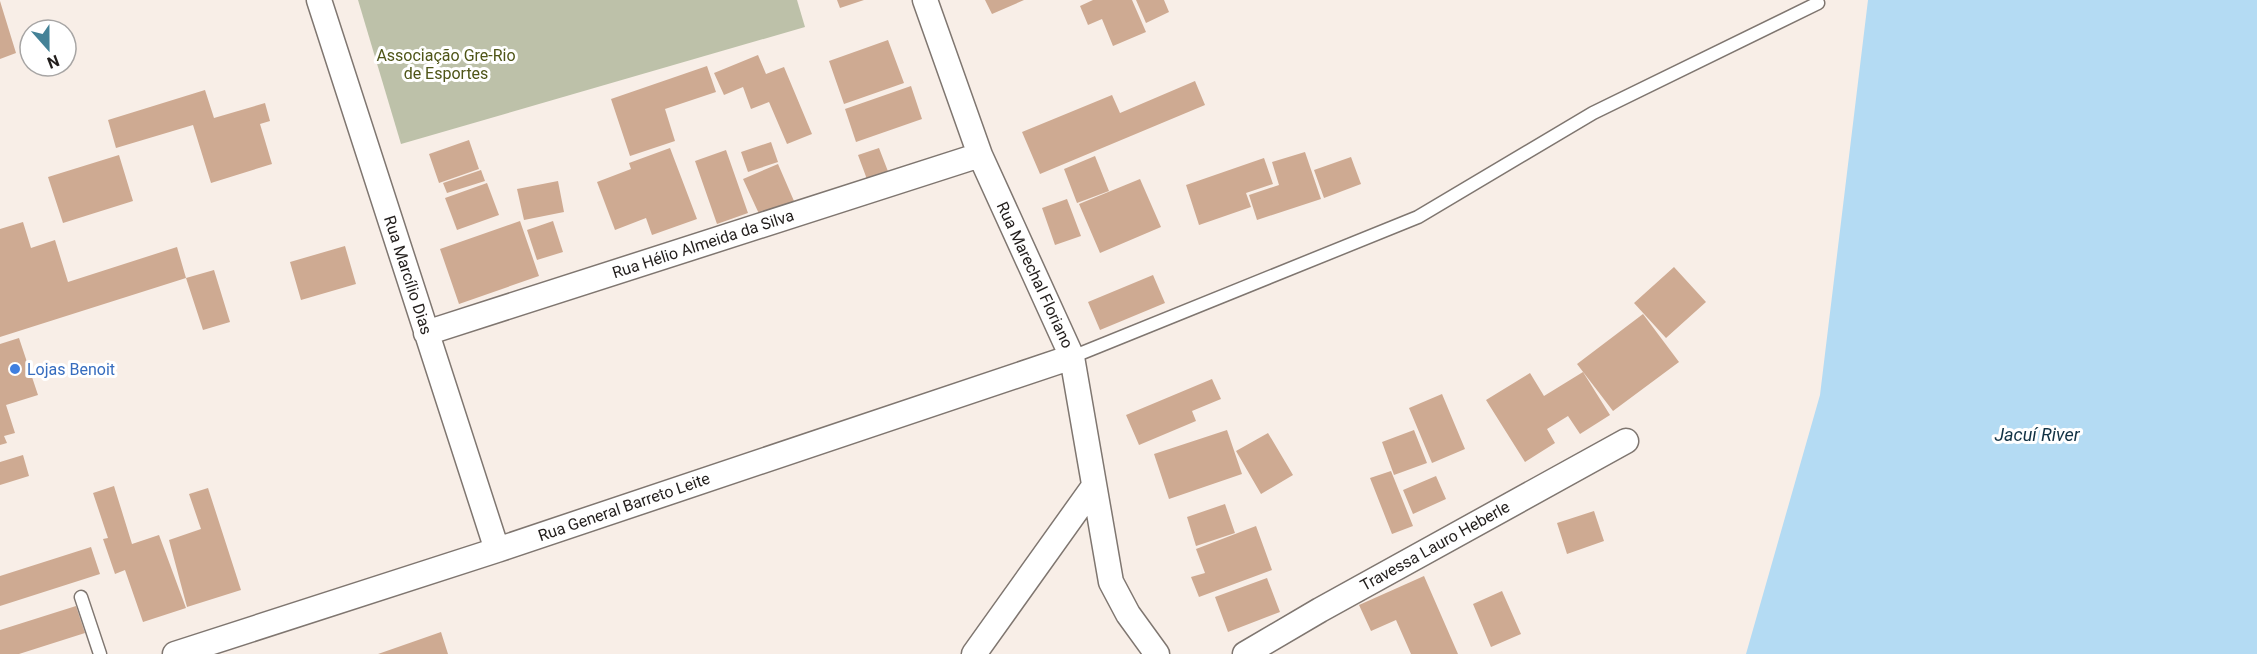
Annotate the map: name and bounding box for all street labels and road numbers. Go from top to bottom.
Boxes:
street label: Rua Marechal Floriano [993,199,1077,351]
street label: Rua Hélio Almeida da Silva [610,206,796,282]
street label: Rua Marcílio Dias [380,213,436,337]
street label: Rua General Barreto Leite [536,469,712,545]
street label: Travessa Lauro Heberle [1357,497,1513,595]

